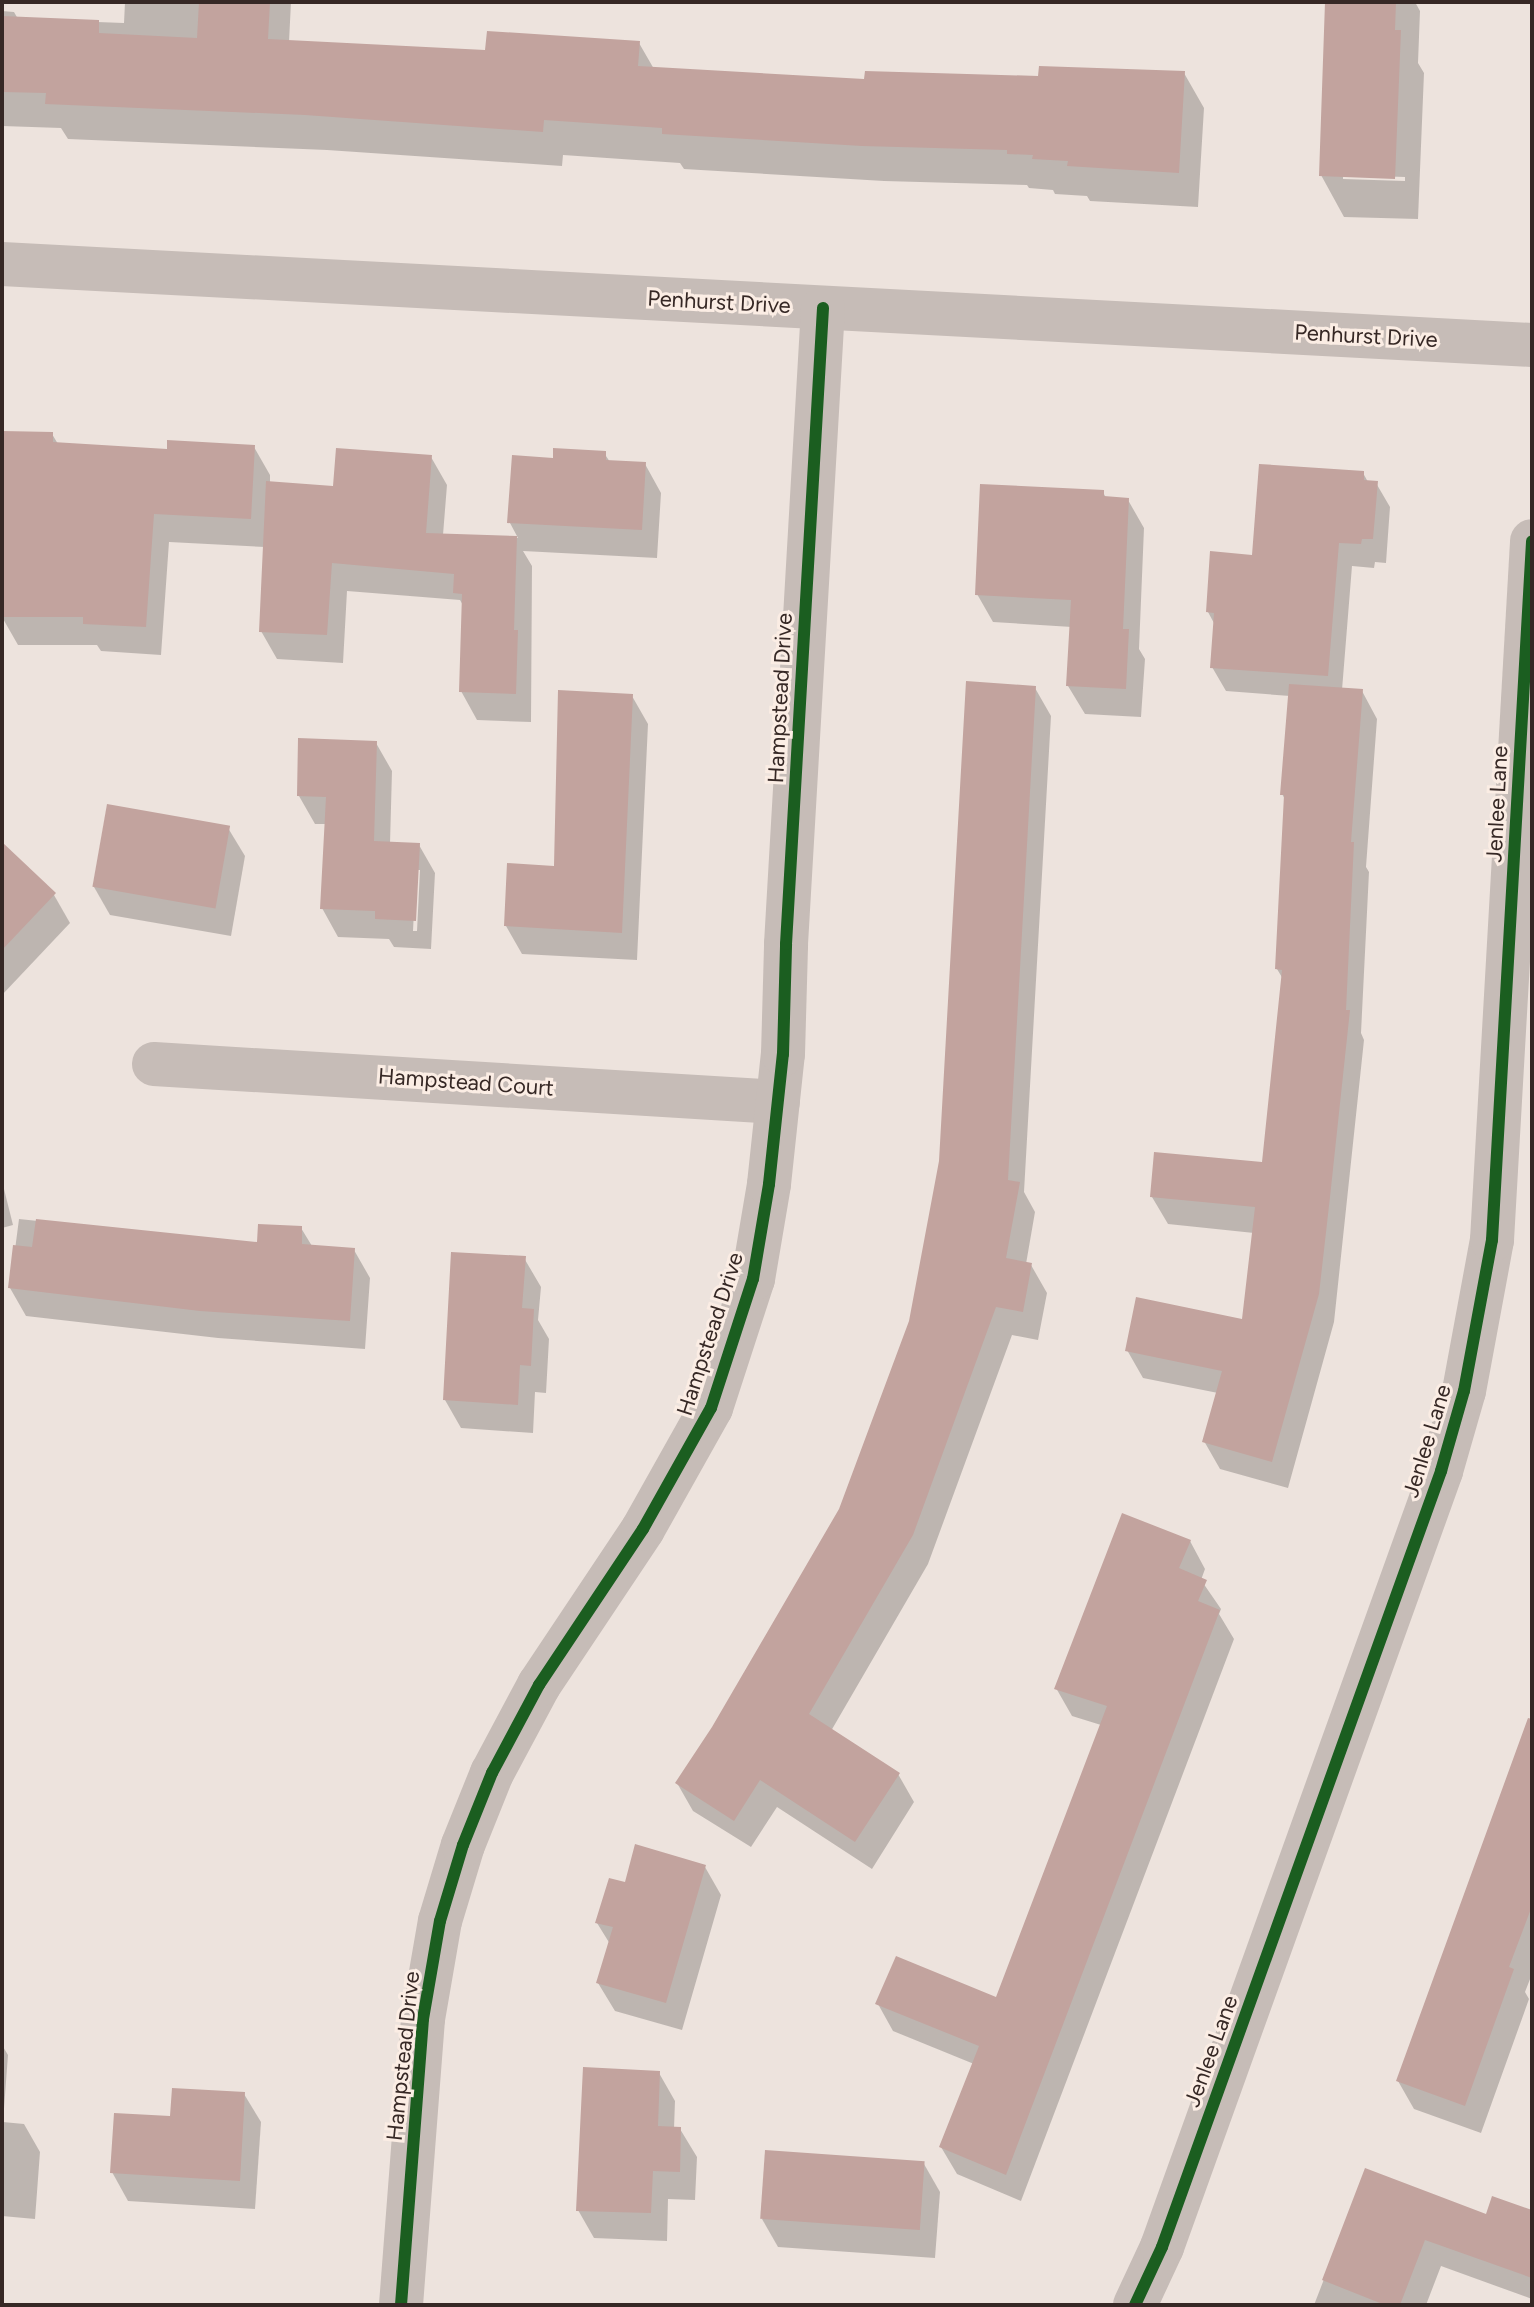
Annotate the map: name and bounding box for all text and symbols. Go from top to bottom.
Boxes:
street label: Penhurst Drive [647,285,791,319]
street label: Penhurst Drive [1294,319,1438,353]
street label: Hampstead Drive [762,612,798,784]
street label: Jenlee Lane [1481,745,1513,863]
street label: Hampstead Court [377,1063,555,1101]
street label: Hampstead Drive [671,1249,749,1419]
street label: Jenlee Lane [1397,1381,1457,1501]
street label: Hampstead Drive [381,1970,425,2142]
street label: Jenlee Lane [1179,1992,1243,2110]

